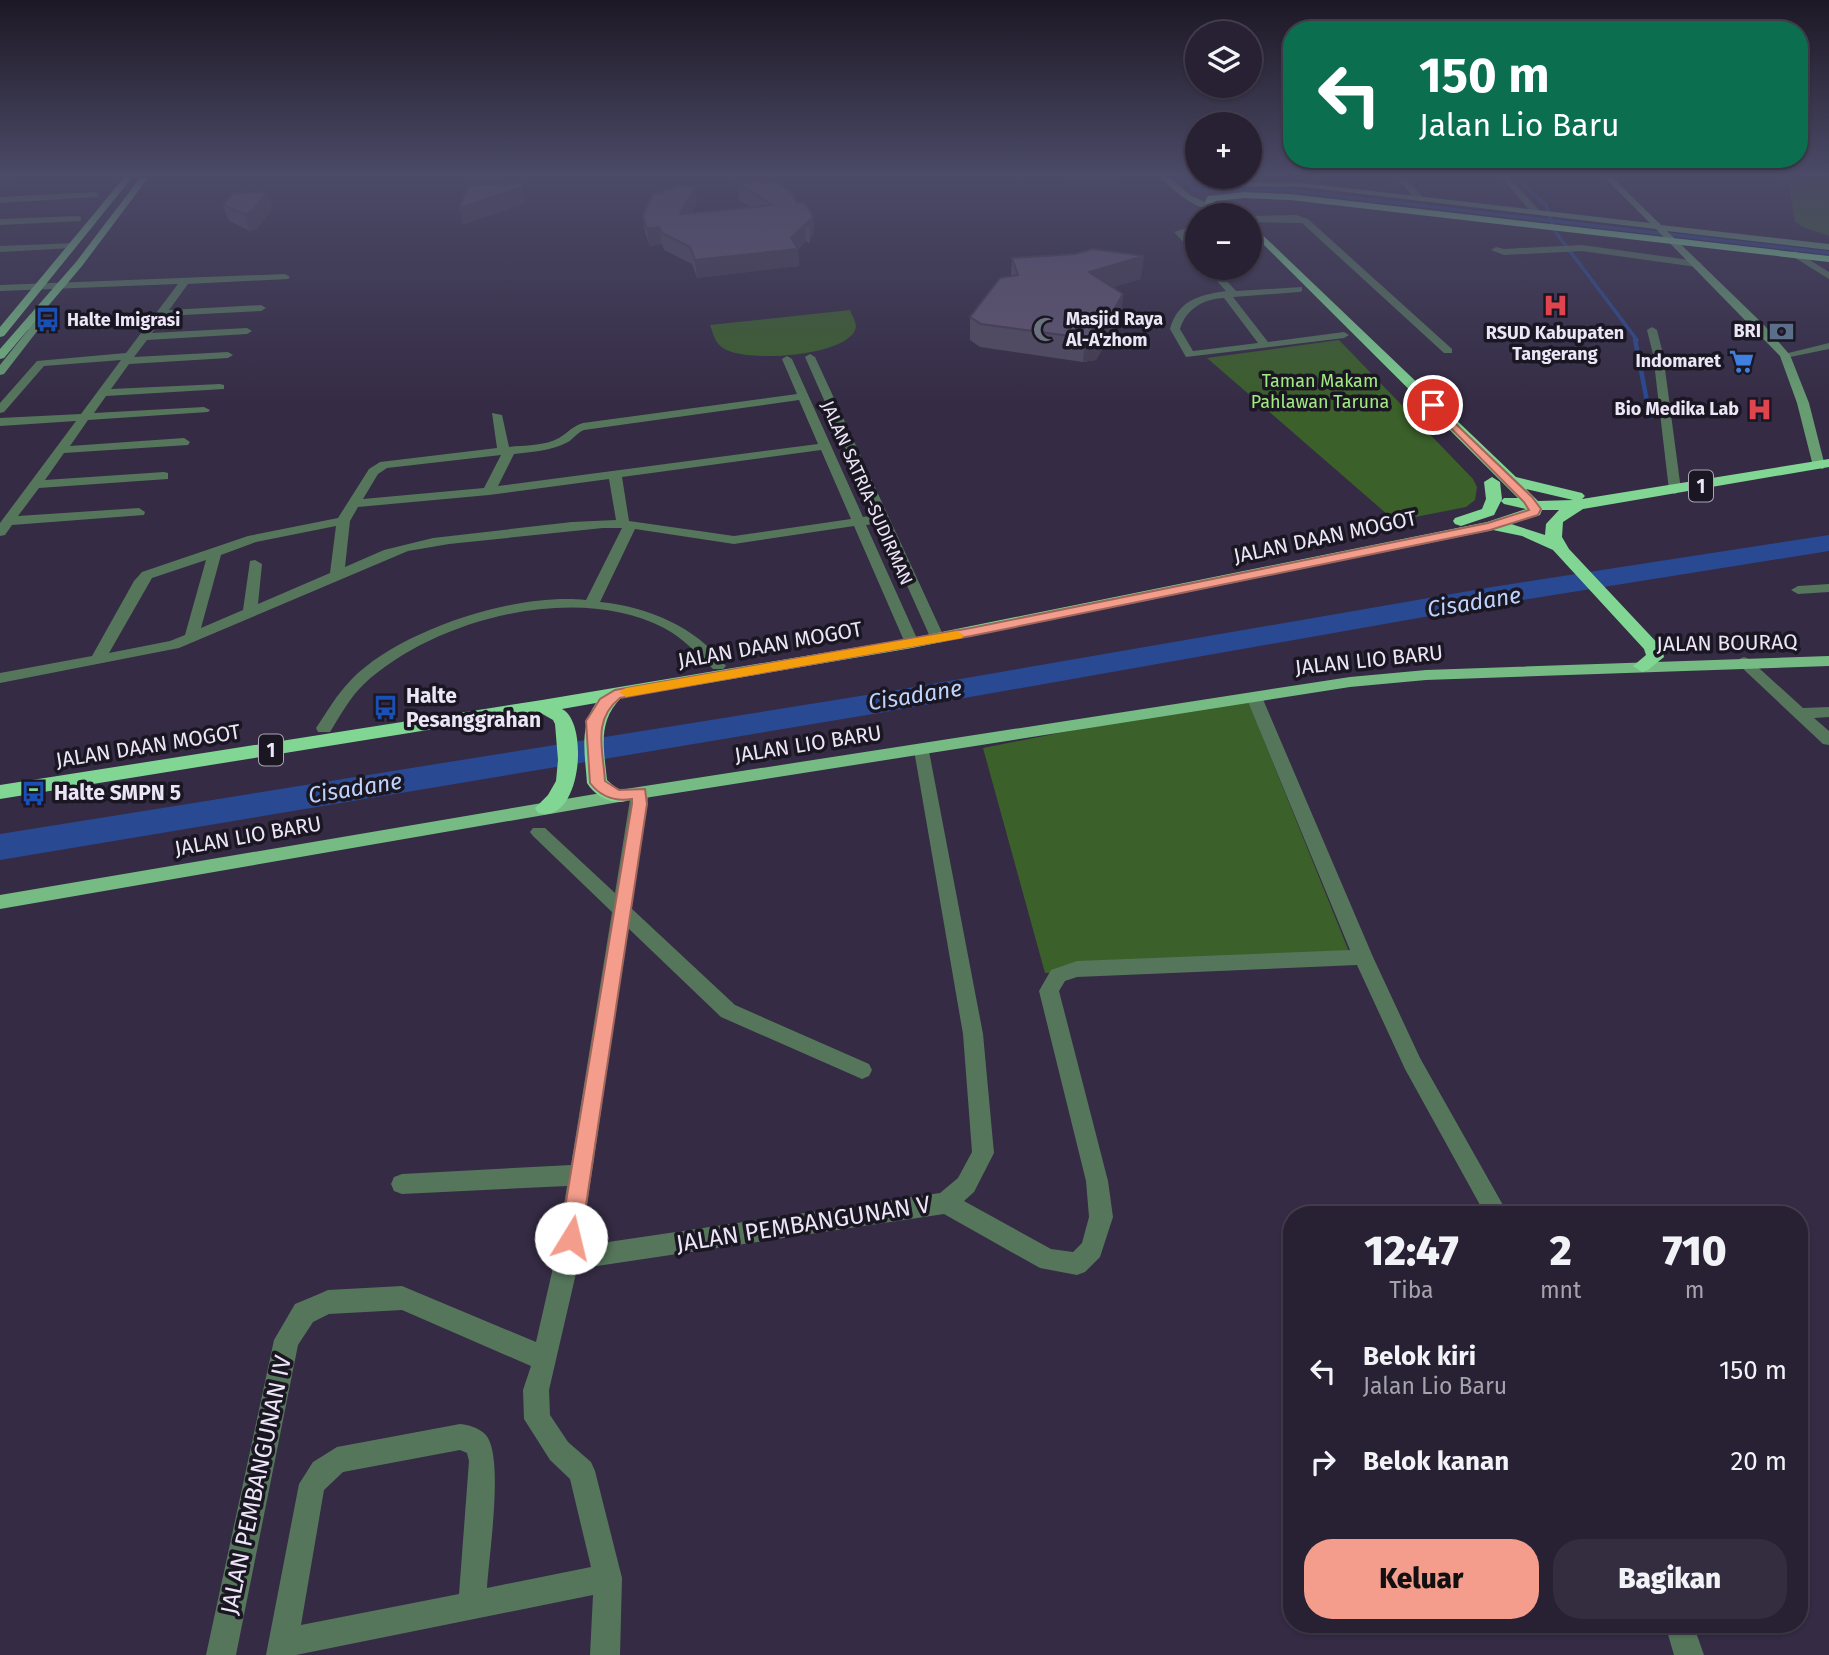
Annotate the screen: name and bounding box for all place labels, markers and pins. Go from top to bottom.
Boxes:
hospital icon: RSUD Kabupaten Tangerang [1541,292,1569,320]
bus stop icon: Halte Imigrasi [33,306,61,334]
place label: Masjid Raya Al-A'zhom [1065,308,1163,351]
place label: Halte Imigrasi [67,309,180,331]
mosque icon: Masjid Raya Al-A'zhom [1032,315,1060,343]
bank icon: BRI [1767,317,1795,345]
place label: BRI [1734,320,1761,342]
place label: RSUD Kabupaten Tangerang [1486,322,1624,365]
supermarket icon: Indomaret [1727,347,1755,375]
place label: Indomaret [1635,350,1722,372]
pin [1403,375,1463,435]
hospital icon: Bio Medika Lab [1745,395,1773,423]
place label: Bio Medika Lab [1615,398,1739,420]
place label: Halte Pesanggrahan [406,683,541,733]
bus stop icon: Halte Pesanggrahan [372,694,400,722]
bus stop icon: Halte SMPN 5 [20,779,48,807]
place label: Halte SMPN 5 [54,780,181,806]

